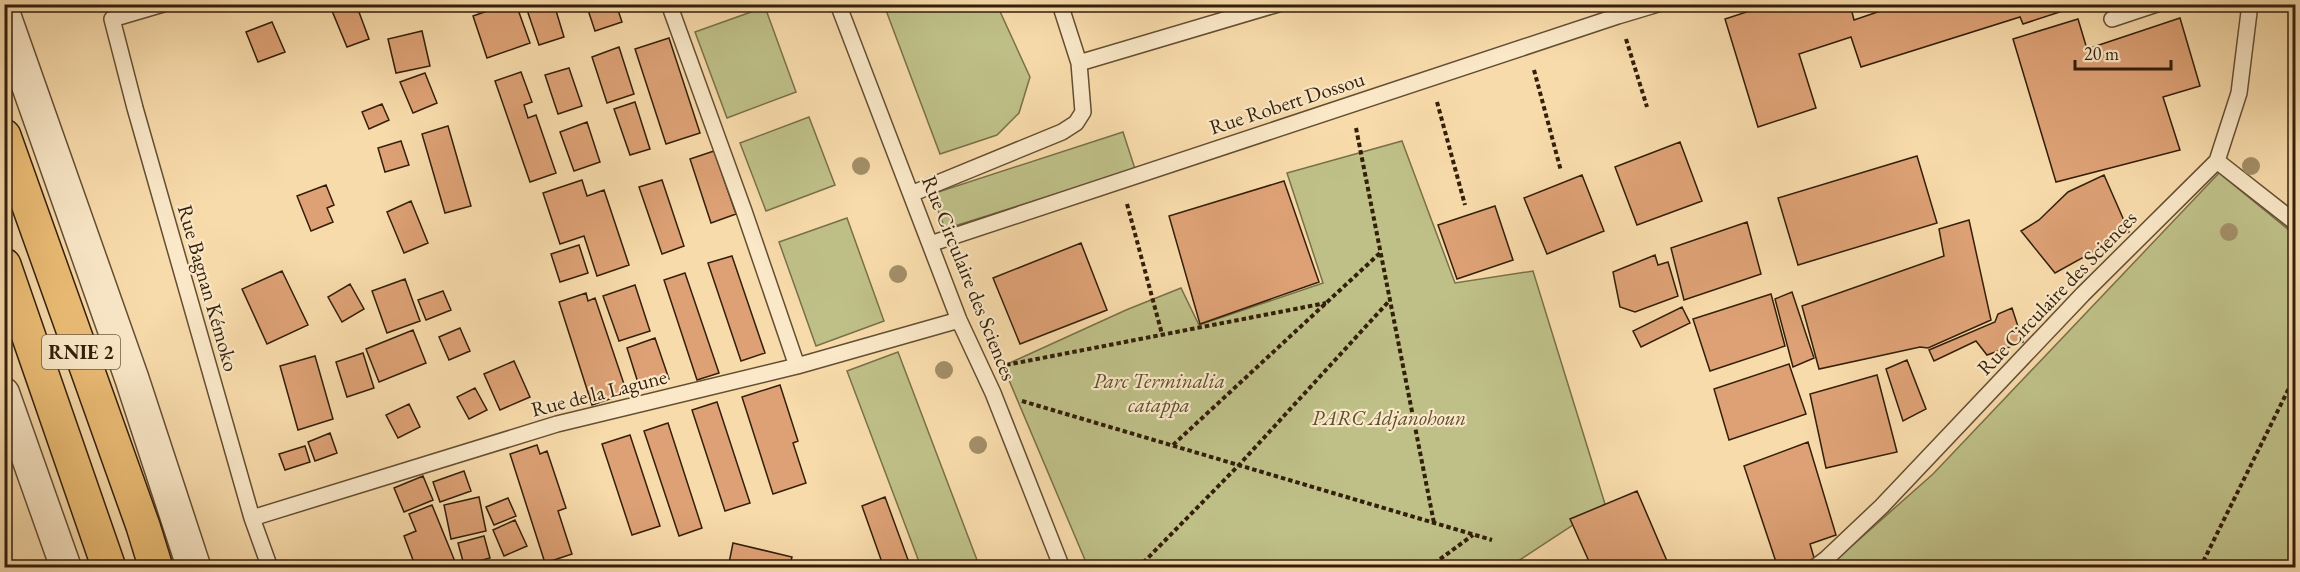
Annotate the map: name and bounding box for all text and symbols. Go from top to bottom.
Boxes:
scale bar [2075,33,2171,71]
text: 20 m [2084,42,2119,65]
street label: Rue Robert Dossou [1206,65,1368,140]
street label: Rue Circulaire des Sciences [916,171,1023,384]
street label: Rue Bagnan Kémoko [172,201,245,374]
street label: Rue Circulaire des Sciences [1971,204,2142,381]
road number: RNIE 2 [42,335,120,369]
street label: Rue de la Lagune [528,363,670,422]
park label: Parc Terminalia catappa [1093,367,1225,418]
park label: PARC Adjanohoun [1312,404,1466,431]

